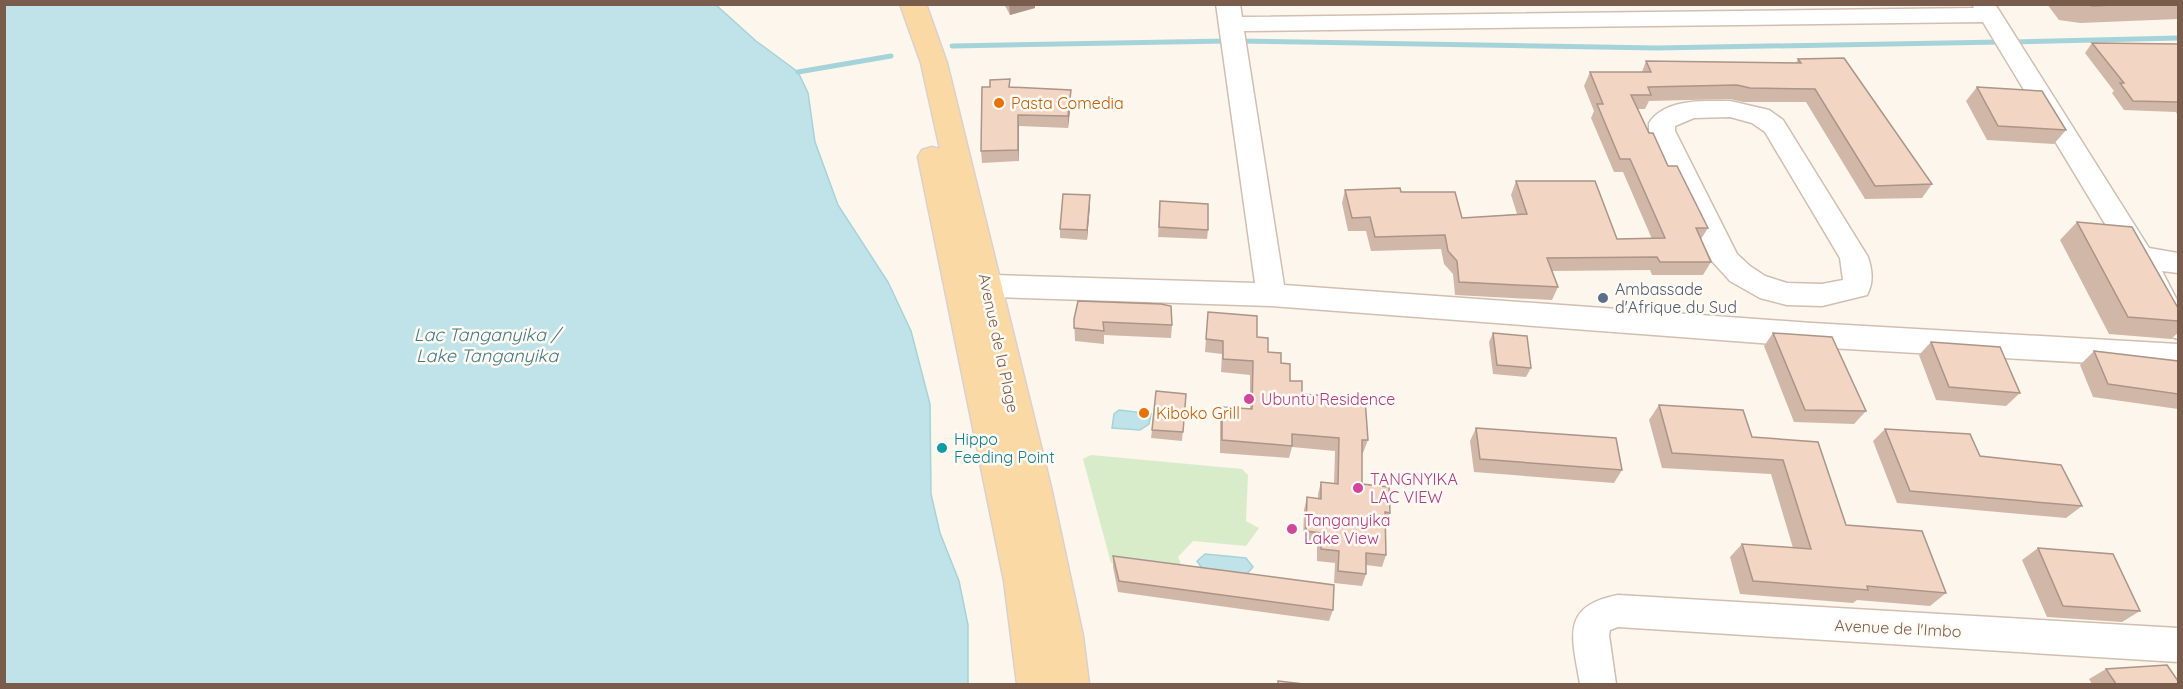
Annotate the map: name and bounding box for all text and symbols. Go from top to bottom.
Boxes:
place label: Pasta Comedia [1011,93,1124,113]
marker: Pasta Comedia [992,96,1006,110]
street label: Avenue de la Plage [975,272,1023,414]
place label: Ambassade d'Afrique du Sud [1615,279,1737,317]
marker: Ambassade d'Afrique du Sud [1596,291,1610,305]
water label: Lac Tanganyika / Lake Tanganyika [414,323,564,367]
place label: Ubuntu Residence [1261,389,1395,409]
marker: Ubuntu Residence [1242,392,1256,406]
place label: Kiboko Grill [1156,403,1240,423]
marker: Kiboko Grill [1137,406,1151,420]
place label: Hippo Feeding Point [954,429,1055,467]
marker: Hippo Feeding Point [935,441,949,455]
place label: TANGNYIKA LAC VIEW [1370,469,1458,507]
marker: TANGNYIKA LAC VIEW [1351,481,1365,495]
place label: Tanganyika Lake View [1304,510,1390,548]
marker: Tanganyika Lake View [1285,522,1299,536]
street label: Avenue de l'Imbo [1834,615,1962,641]

